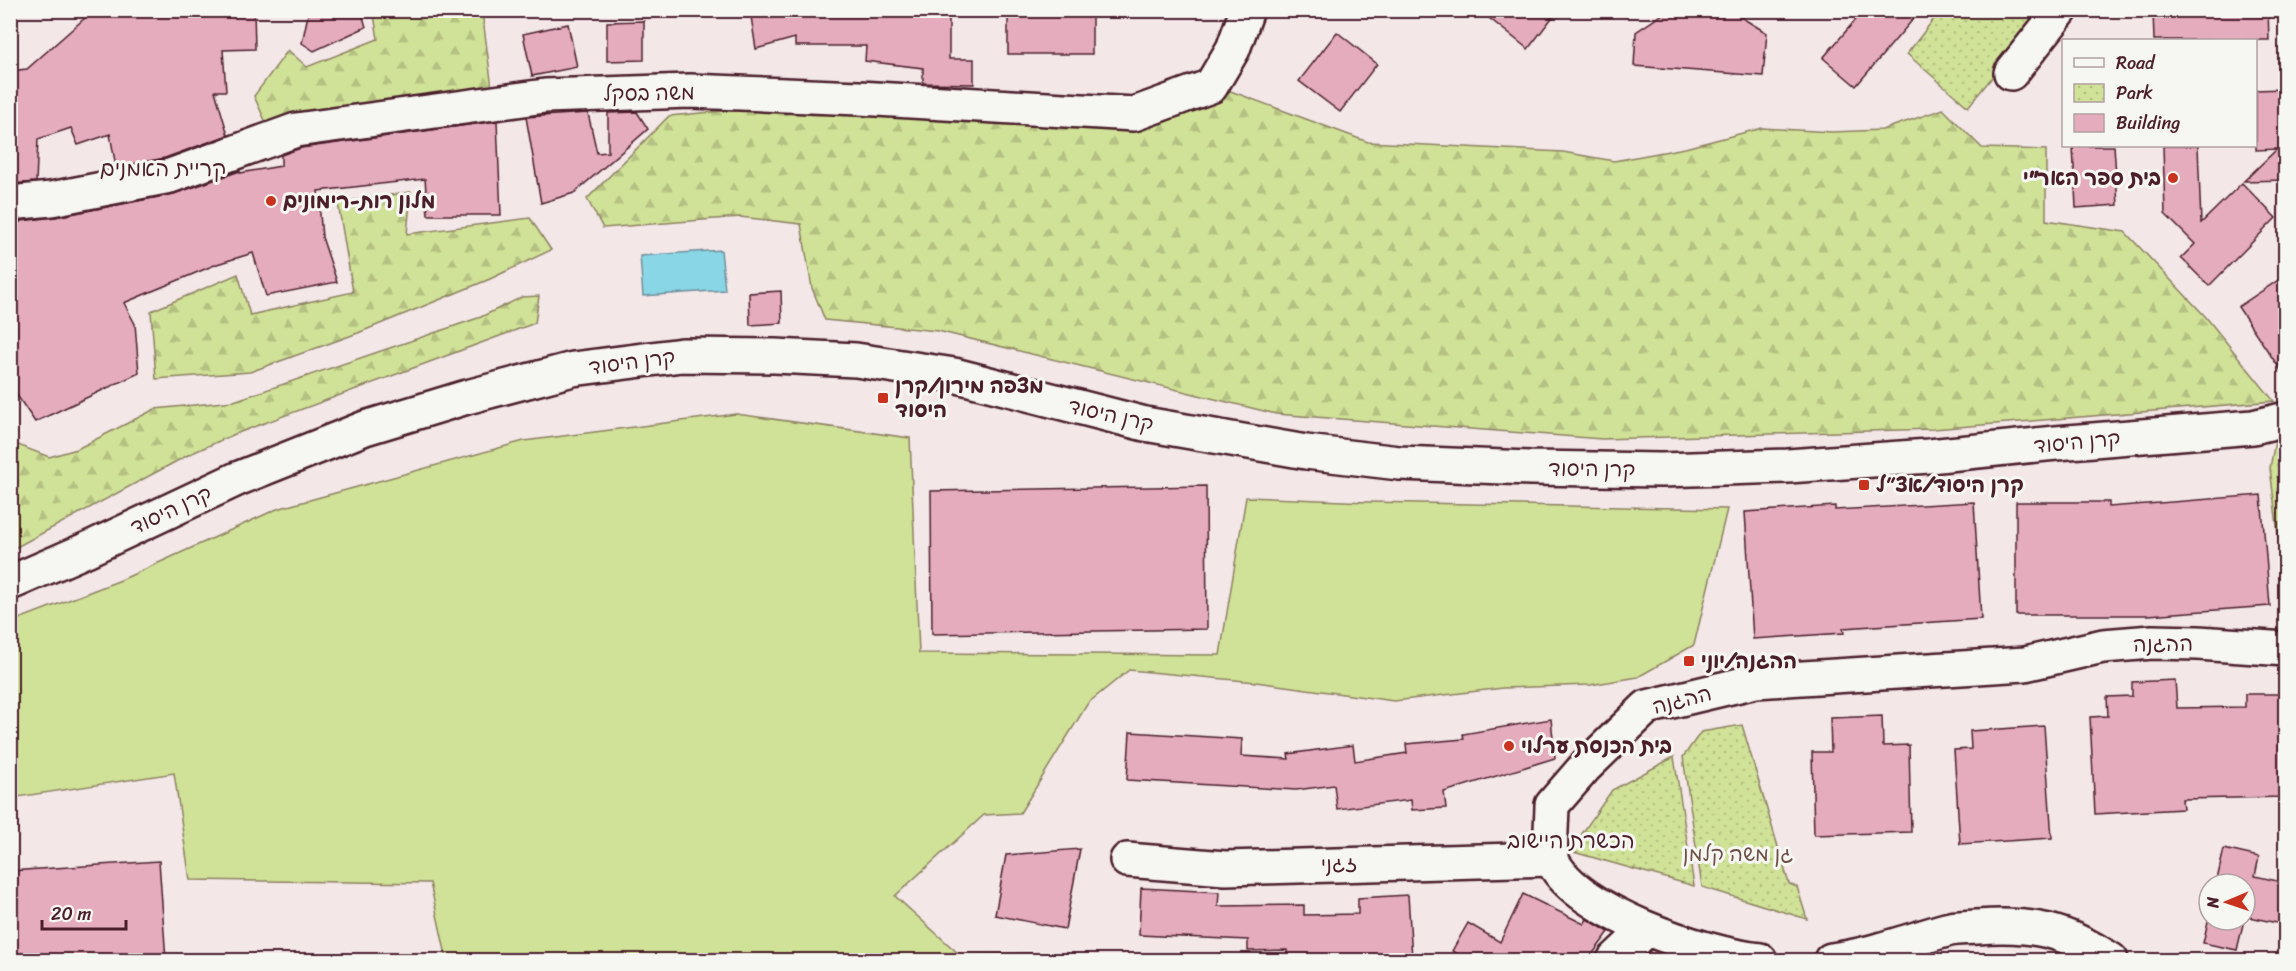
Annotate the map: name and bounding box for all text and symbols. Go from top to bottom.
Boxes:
legend [2062,39,2257,147]
text: Road [2116,47,2156,79]
street label: משה בסקל [603,73,695,113]
text: Park [2116,77,2153,109]
text: Building [2116,107,2180,139]
district label: קריית האמנים [100,149,226,188]
place label: בית ספר האר"י [2023,159,2161,197]
marker: בית ספר האר"י [2166,171,2180,185]
place label: מלון רות-רימונים [283,182,435,220]
marker: מלון רות-רימונים [264,194,278,208]
street label: קרן היסוד [586,338,678,386]
place label: מצפה מירון/קרן היסוד [895,367,1044,429]
street label: קרן היסוד [1064,387,1158,443]
marker: מצפה מירון/קרן היסוד [876,391,890,405]
street label: קרן היסוד [2032,419,2122,465]
street label: קרן היסוד [1548,449,1636,489]
place label: קרן היסוד/אצ״ל [1876,466,2024,504]
street label: קרן היסוד [123,474,219,546]
marker: קרן היסוד/אצ״ל [1857,478,1871,492]
street label: ההגנה [2133,624,2193,664]
place label: ההגנה/יוני [1701,642,1797,680]
marker: ההגנה/יוני [1682,654,1696,668]
street label: ההגנה [1648,674,1716,726]
place label: בית הכנסת ערלוי [1521,727,1672,765]
marker: בית הכנסת ערלוי [1502,739,1516,753]
district label: הכשרת היישוב [1507,821,1635,860]
park label: גן משה קלמן [1683,835,1793,873]
street label: זגני [1320,844,1358,884]
north arrow [2197,872,2257,932]
scale bar [42,893,126,931]
text: N [2198,896,2227,910]
text: 20 m [51,898,91,930]

